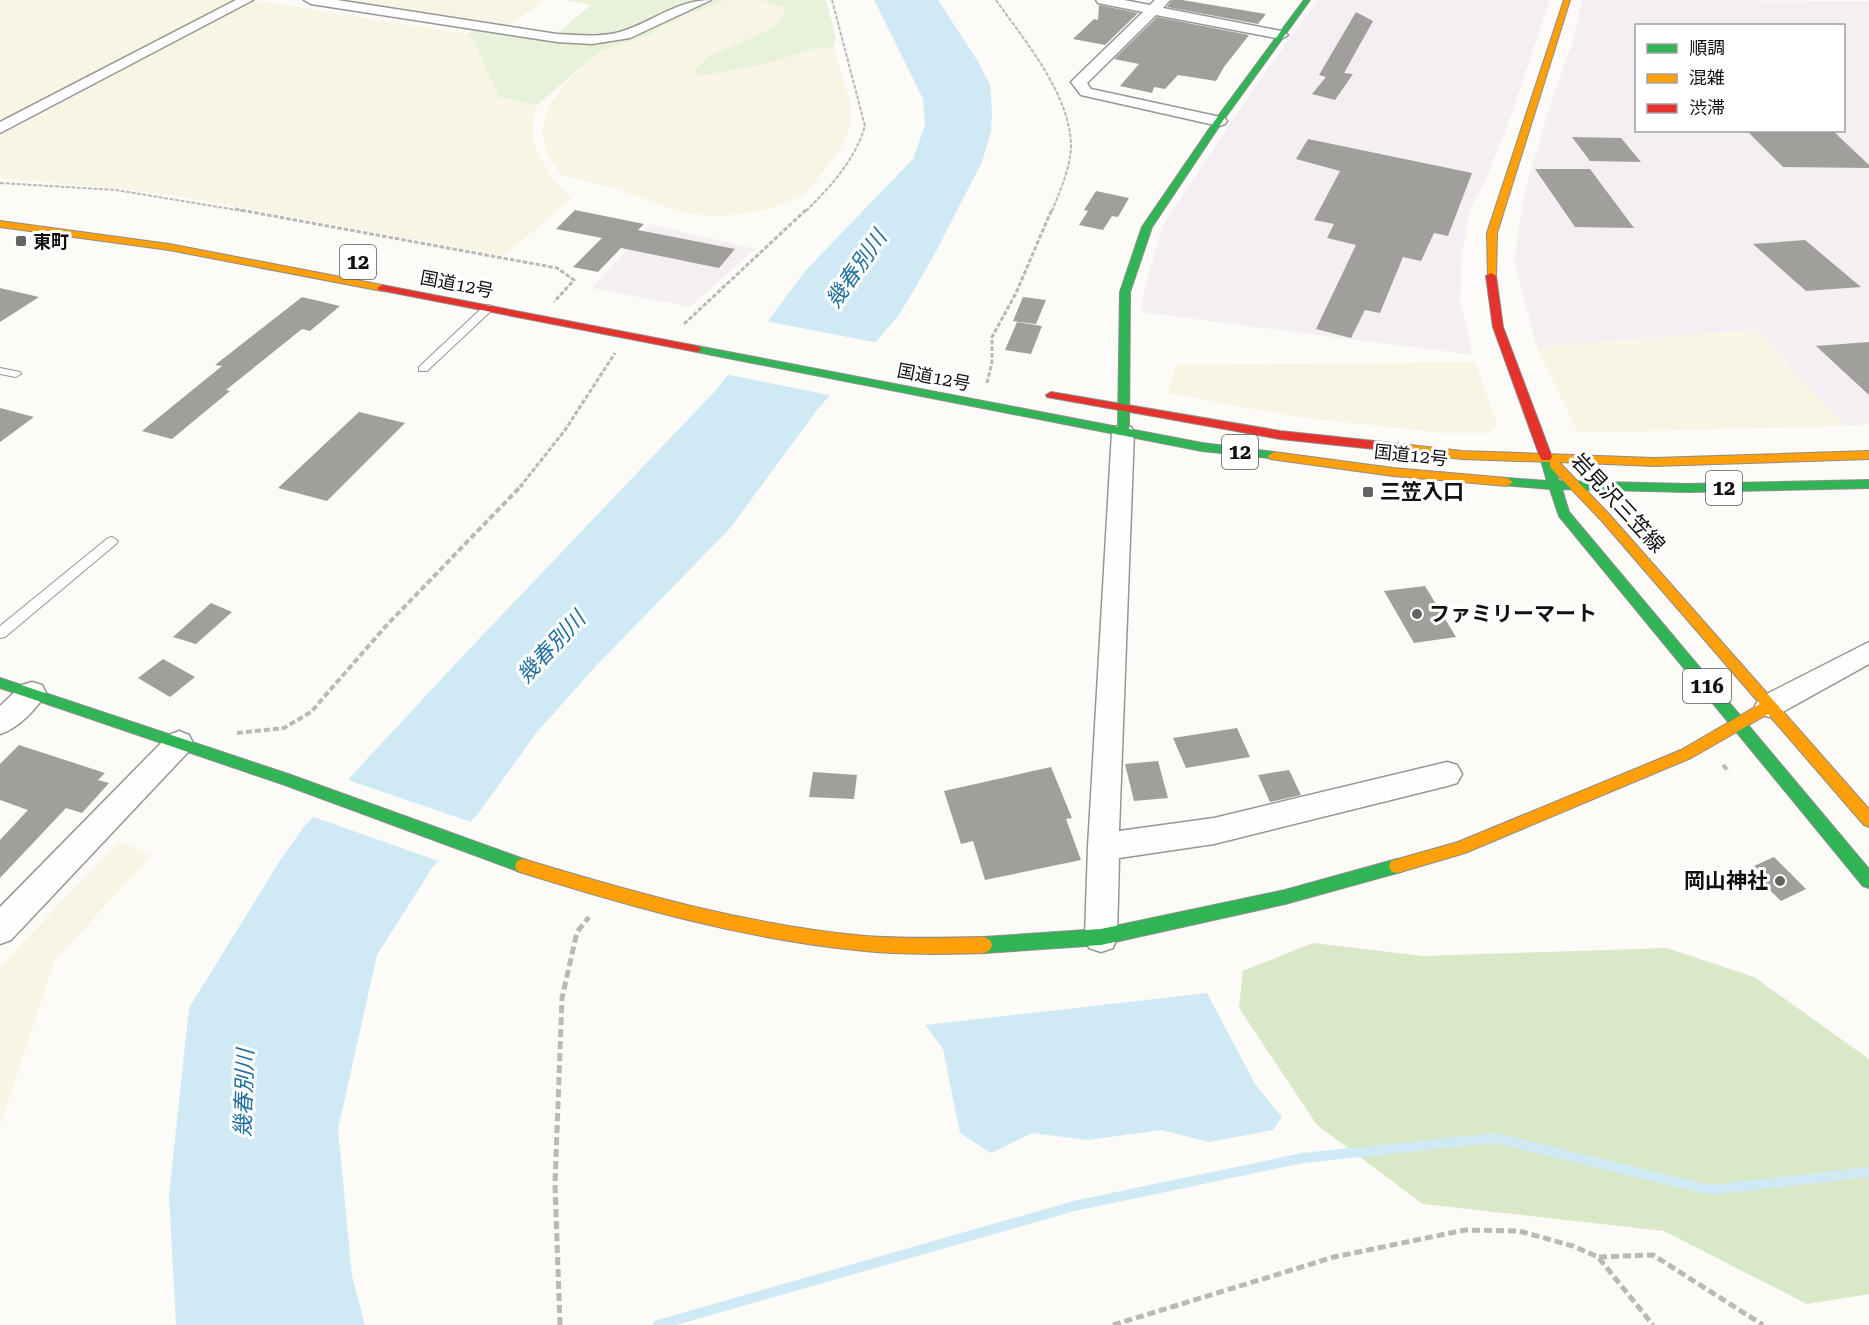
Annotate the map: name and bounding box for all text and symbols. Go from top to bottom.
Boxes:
legend [1635,24,1845,132]
text: 順調 [1689,37,1725,58]
text: 混雑 [1689,67,1725,88]
text: 渋滞 [1689,97,1725,118]
water label: 幾春別川 [821,224,893,312]
place label: 東町 [33,231,69,252]
marker: 東町 [14,234,28,248]
road number: 12 [340,245,376,279]
street label: 国道12号 [419,267,495,301]
street label: 国道12号 [896,360,972,394]
road number: 12 [1222,435,1258,469]
street label: 国道12号 [1373,441,1449,469]
street label: 岩見沢三笠線 [1566,449,1670,557]
road number: 12 [1706,471,1742,505]
place label: 三笠入口 [1380,480,1464,504]
marker: 三笠入口 [1361,485,1375,499]
place label: ファミリーマート [1429,602,1597,626]
water label: 幾春別川 [512,605,592,688]
marker: ファミリーマート [1410,607,1424,621]
road number: 116 [1683,669,1731,703]
place label: 岡山神社 [1684,869,1768,893]
marker: 岡山神社 [1773,874,1787,888]
water label: 幾春別川 [230,1047,258,1137]

